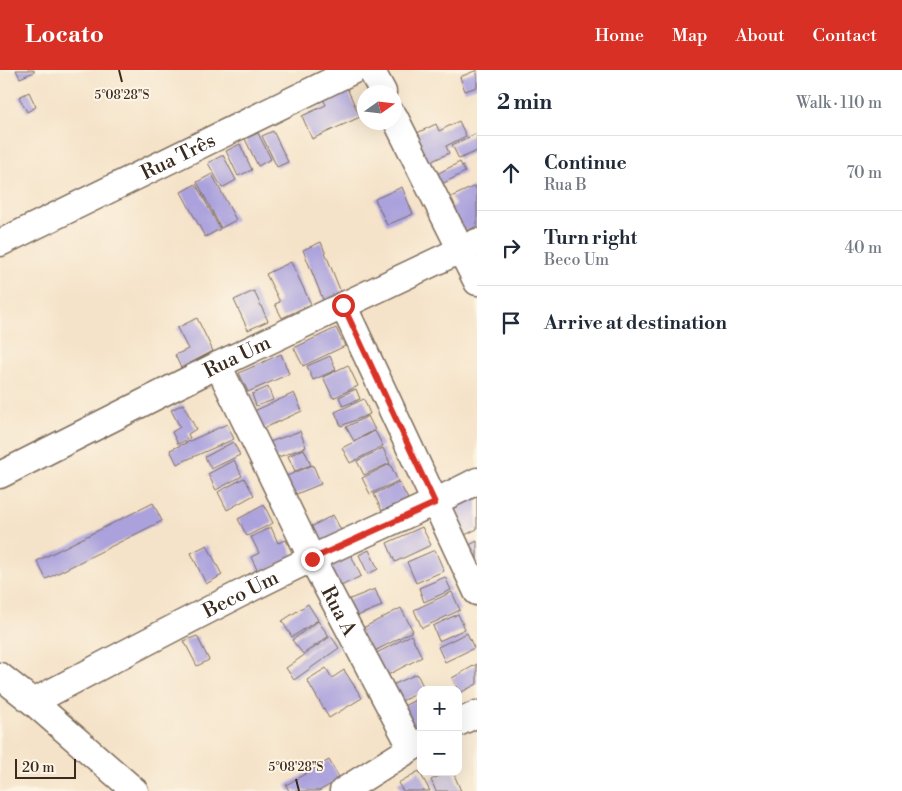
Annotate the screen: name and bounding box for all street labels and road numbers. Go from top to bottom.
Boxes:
street label: Rua Três [137,129,220,186]
street label: Rua Um [200,331,275,384]
street label: Beco Um [198,565,283,625]
street label: Rua A [314,582,362,642]

